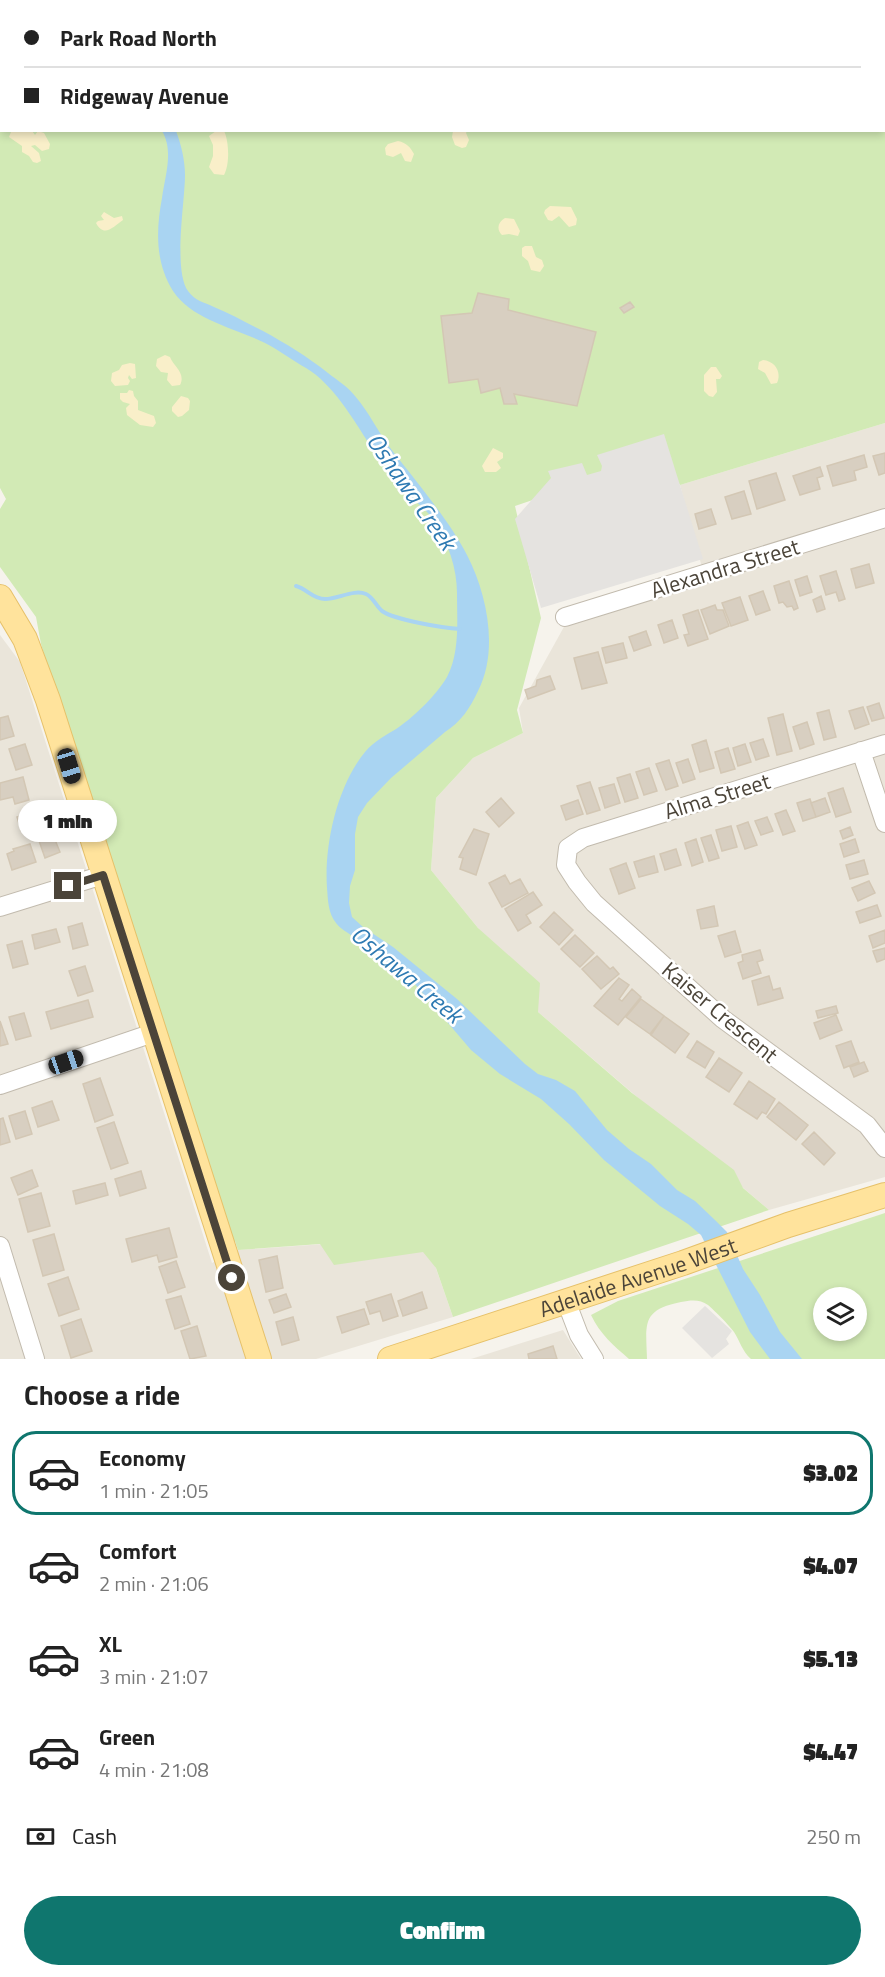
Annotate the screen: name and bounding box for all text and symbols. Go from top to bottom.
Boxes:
text: Park Road North [60,21,217,55]
text: Ridgeway Avenue [60,79,229,113]
water label: Oshawa Creek [358,425,468,560]
street label: Alexandra Street [647,529,804,607]
car [55,746,83,786]
street label: Alma Street [660,764,774,828]
callout: 1 min [19,799,118,841]
text: 1 min [43,805,92,836]
route end [54,872,81,899]
water label: Oshawa Creek [343,916,473,1034]
street label: Kaiser Crescent [654,953,786,1071]
car [46,1048,86,1076]
street label: Adelaide Avenue West [535,1228,741,1326]
route start [218,1264,245,1291]
map controls [813,1287,867,1341]
button: layers [813,1287,867,1341]
text: Choose a ride [24,1374,180,1415]
text: Economy [99,1441,186,1475]
icon: car [27,1446,81,1500]
text: $3.02 [803,1456,858,1490]
text: 1 min · 21:05 [99,1475,209,1506]
text: Comfort [99,1534,177,1568]
icon: car [27,1539,81,1593]
text: $4.07 [803,1549,858,1583]
text: 2 min · 21:06 [99,1568,209,1599]
text: XL [99,1627,122,1661]
icon: car [27,1632,81,1686]
text: $5.13 [803,1642,858,1676]
text: 3 min · 21:07 [99,1661,209,1692]
text: Green [99,1720,155,1754]
icon: car [27,1725,81,1779]
text: $4.47 [803,1735,858,1769]
text: 4 min · 21:08 [99,1754,209,1785]
text: Cash [72,1819,117,1853]
icon: cash [24,1820,57,1853]
text: 250 m [806,1821,861,1852]
button: Confirm [24,1896,861,1965]

